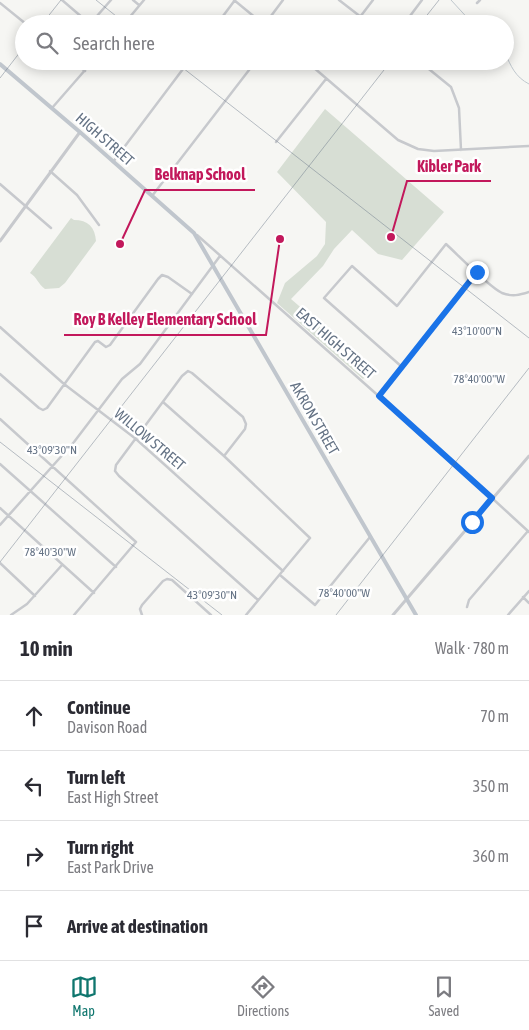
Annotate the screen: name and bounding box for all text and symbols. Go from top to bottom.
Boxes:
search box [15,15,514,70]
icon: search [33,29,61,57]
text: Search here [73,32,155,54]
street label: HIGH STREET [73,109,138,169]
callout: Kibler Park [407,150,491,181]
text: Kibler Park [417,157,482,175]
callout: Belknap School [145,159,255,190]
text: Belknap School [155,165,246,183]
route end [466,261,489,284]
callout: Roy B Kelley Elementary School [64,304,266,335]
street label: EAST HIGH STREET [293,304,380,382]
text: Roy B Kelley Elementary School [74,310,257,328]
text: 43°10'00"N [452,324,502,338]
text: 78°40'00"W [453,372,505,386]
street label: AKRON STREET [287,378,343,458]
street label: WILLOW STREET [111,404,189,474]
text: 43°09'30"N [27,443,77,457]
route start [461,511,484,534]
text: 78°40'30"W [24,545,76,559]
text: 78°40'00"W [318,586,370,600]
text: 43°09'30"N [187,588,237,602]
text: 10 min [20,636,73,660]
text: Walk · 780 m [435,639,509,657]
text: Continue [67,696,131,718]
icon: ahead [20,702,48,730]
text: 70 m [480,707,509,725]
text: Davison Road [67,718,147,736]
text: Turn left [67,766,125,788]
icon: left [20,772,48,800]
text: 350 m [473,777,509,795]
text: East High Street [67,788,159,806]
text: Turn right [67,836,134,858]
icon: right [20,842,48,870]
text: 360 m [473,847,509,865]
text: East Park Drive [67,858,154,876]
icon: arrive [20,912,48,940]
text: Arrive at destination [67,915,208,937]
tab: Map [70,973,98,1019]
tab: Directions [237,973,289,1019]
tab: Saved [428,973,459,1019]

